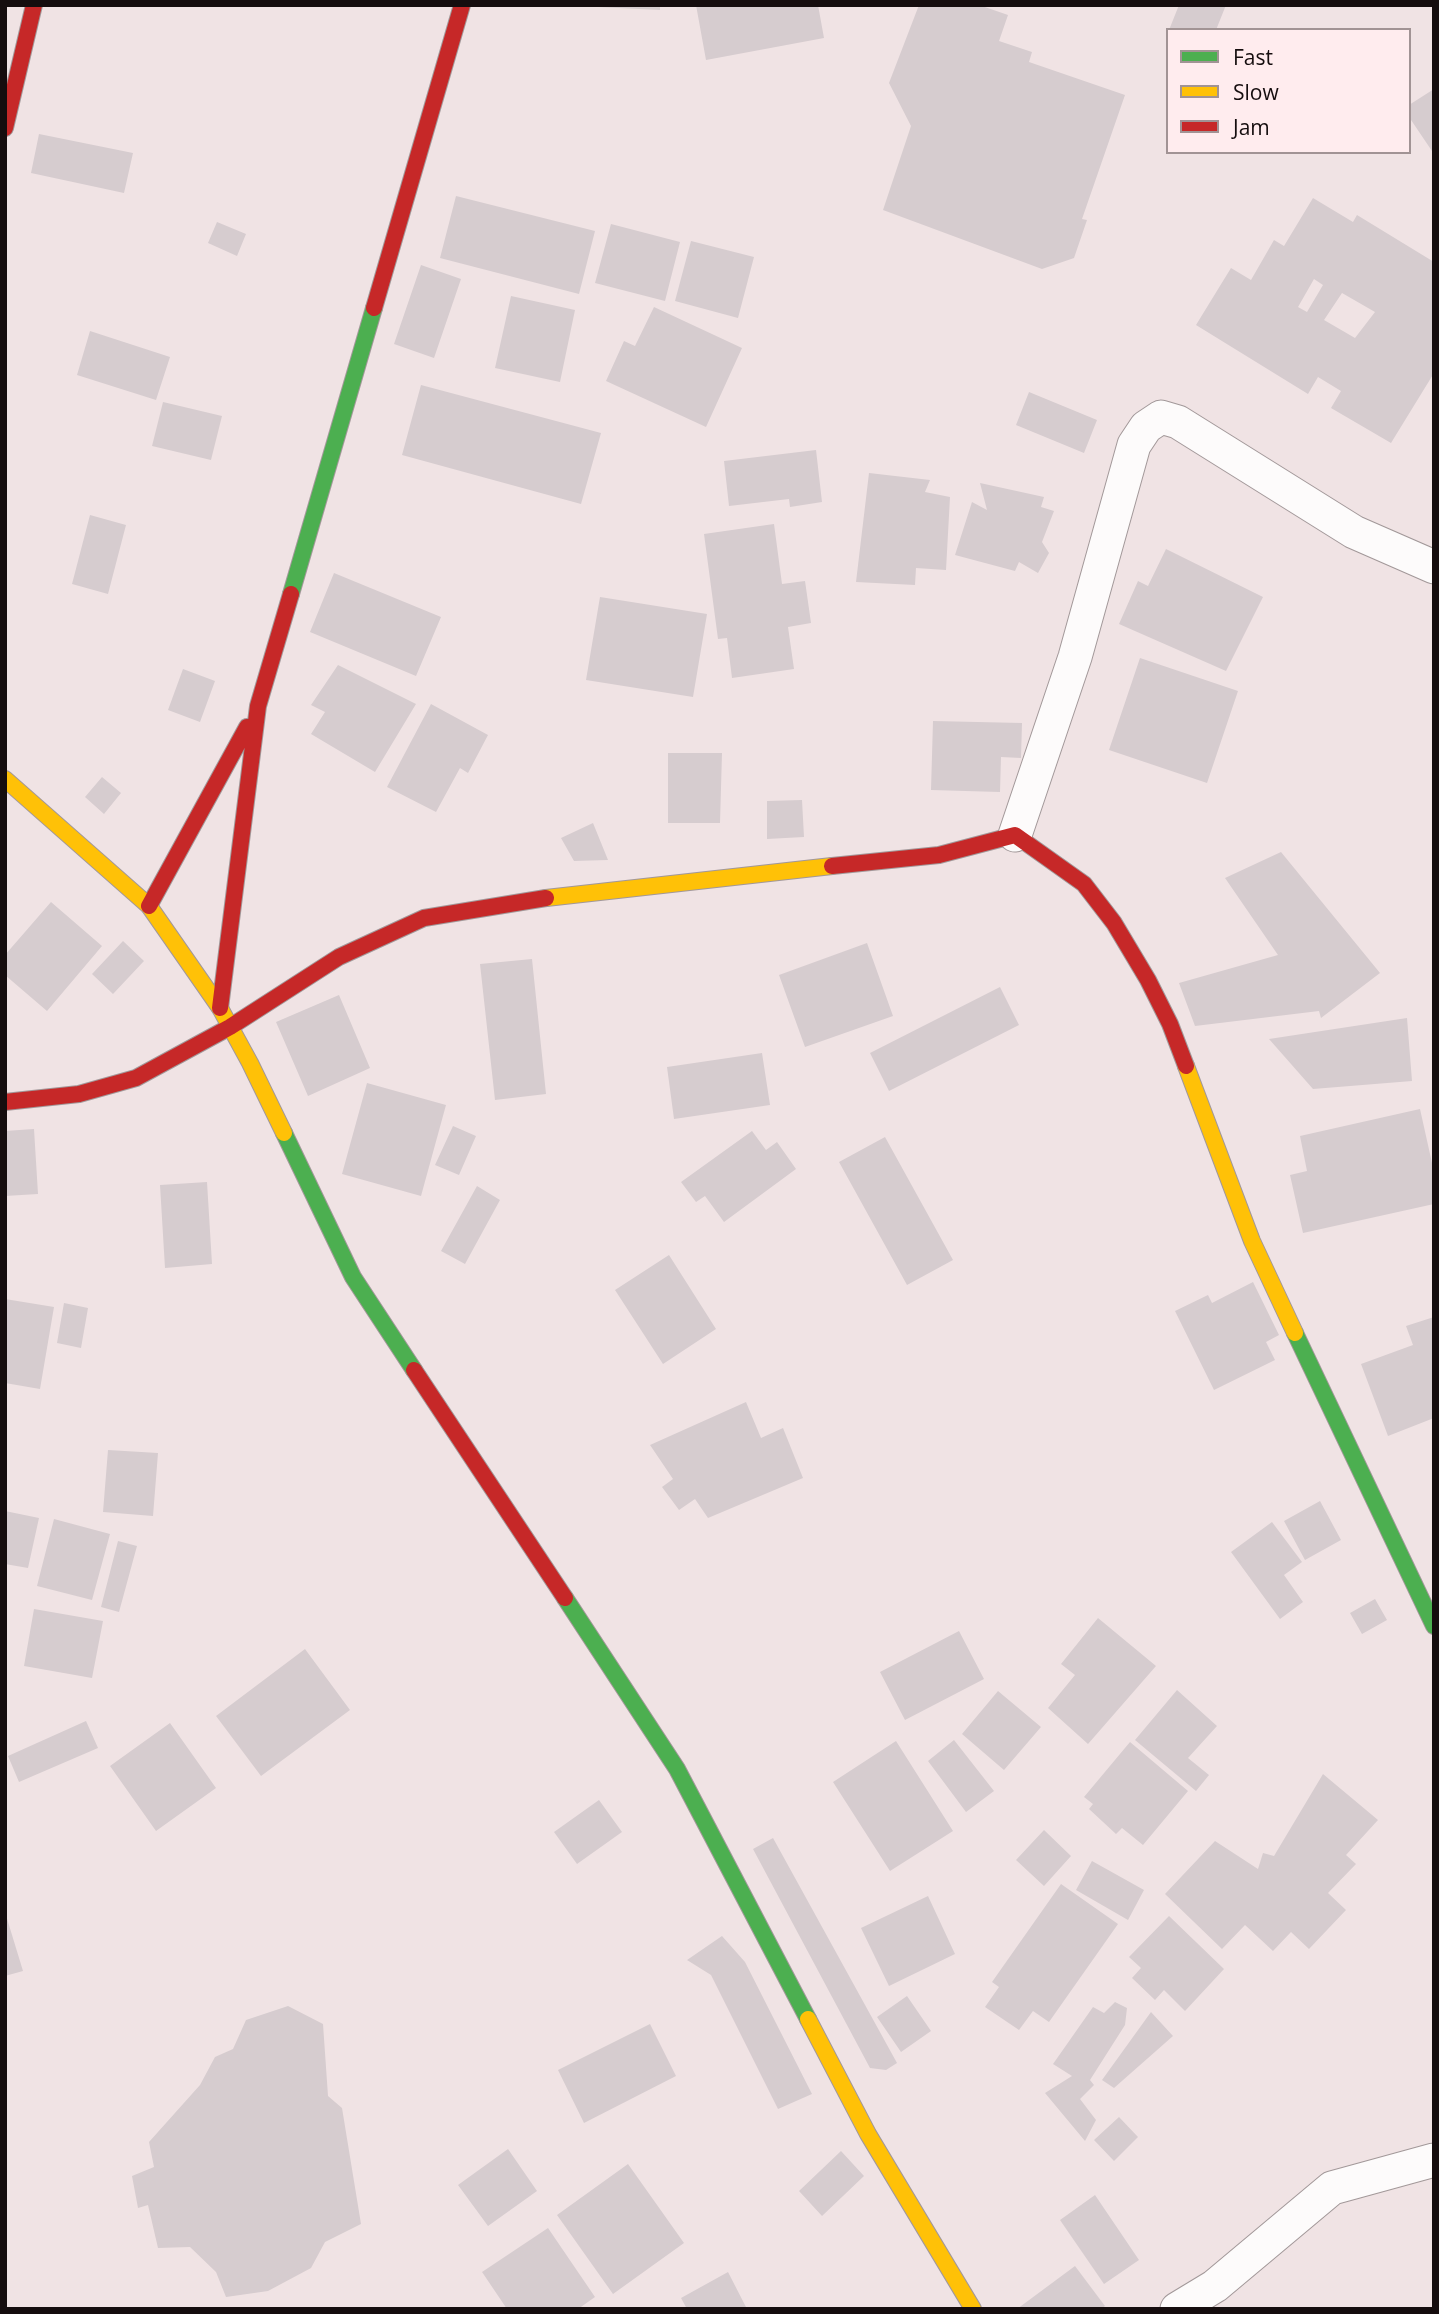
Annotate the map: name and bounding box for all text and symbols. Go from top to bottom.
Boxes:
legend [1166,28,1411,154]
text: Fast [1233,43,1273,71]
text: Slow [1233,78,1279,106]
text: Jam [1233,113,1270,141]

